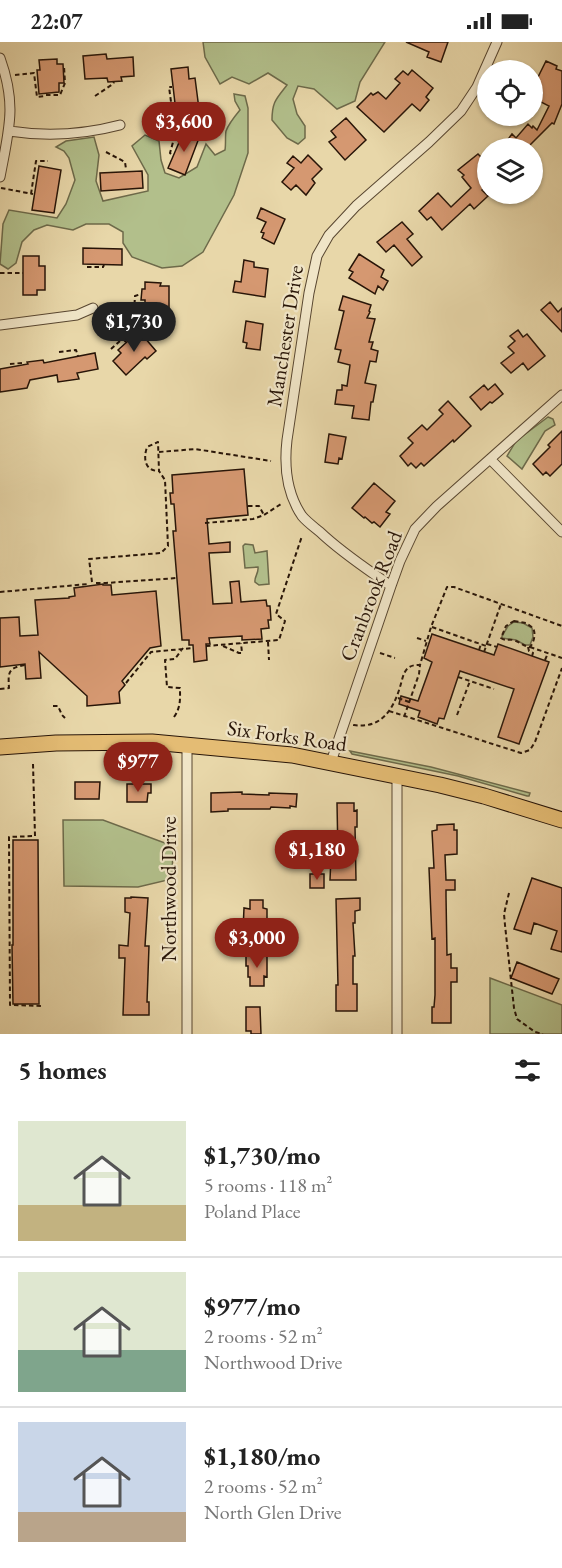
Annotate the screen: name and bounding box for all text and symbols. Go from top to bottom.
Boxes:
text: 22:07 [30,7,83,36]
map controls [477,60,543,204]
button: locate [477,60,543,126]
pin: $3,600 [135,102,233,153]
text: $3,600 [156,108,212,134]
button: layers [477,138,543,204]
street label: Manchester Drive [260,263,309,409]
pin: $1,730 [85,302,183,353]
text: $1,730 [106,308,162,334]
street label: Cranbrook Road [333,526,408,665]
street label: Six Forks Road [226,714,349,757]
pin: $977 [102,742,174,793]
text: $977 [118,748,158,774]
street label: Northwood Drive [155,816,182,962]
pin: $1,180 [268,830,366,881]
text: $1,180 [289,836,345,862]
pin: $3,000 [208,918,306,969]
text: $3,000 [229,924,285,950]
text: 5 homes [18,1053,107,1087]
icon: filters [511,1054,544,1087]
text: $1,730/mo [204,1138,320,1172]
icon: home [66,1145,138,1217]
text: 5 rooms · 118 m² [204,1172,332,1198]
text: Poland Place [204,1198,300,1224]
text: $977/mo [204,1289,300,1323]
icon: home [66,1296,138,1368]
text: 2 rooms · 52 m² [204,1323,323,1349]
text: Northwood Drive [204,1349,342,1375]
text: $1,180/mo [204,1439,320,1473]
icon: home [66,1446,138,1518]
text: 2 rooms · 52 m² [204,1473,323,1499]
text: North Glen Drive [204,1499,341,1525]

